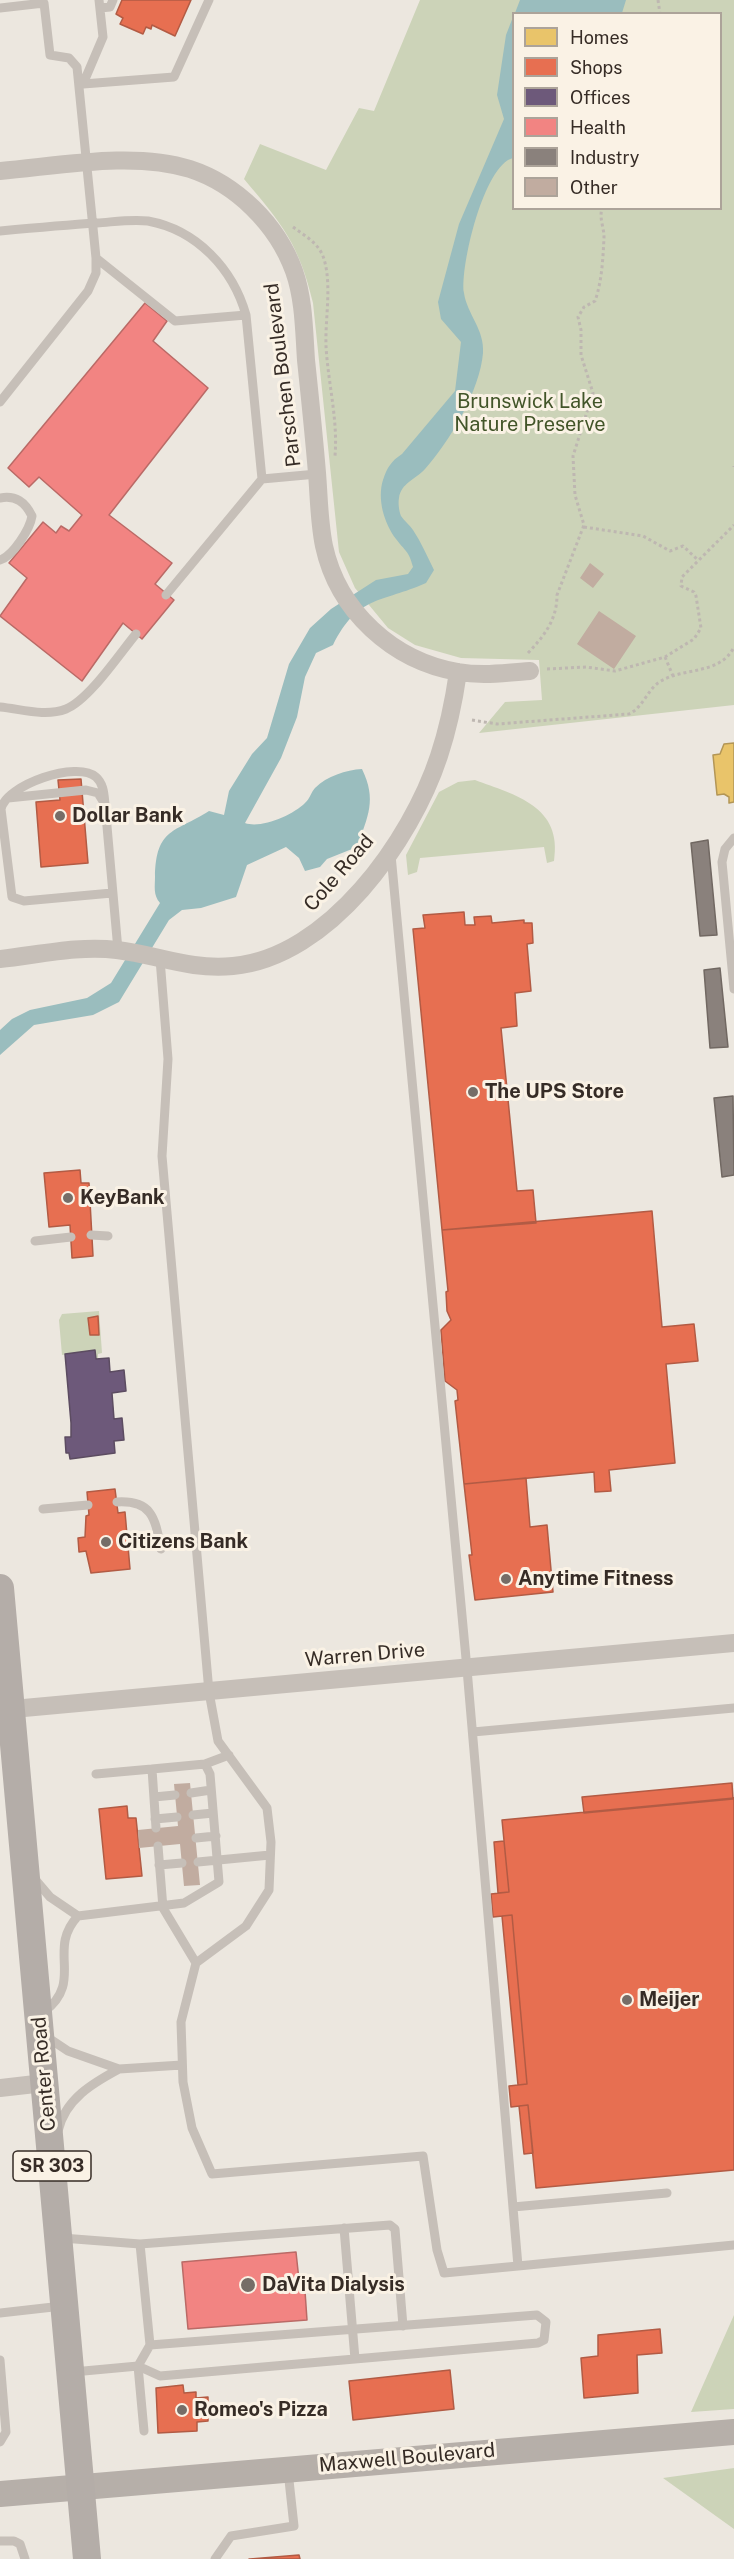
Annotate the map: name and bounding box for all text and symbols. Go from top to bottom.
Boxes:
legend [512,12,722,210]
text: Homes [570,27,629,48]
text: Shops [570,57,622,78]
text: Offices [570,87,630,108]
text: Health [570,117,626,138]
text: Industry [570,147,639,168]
text: Other [570,177,618,198]
street label: Parschen Boulevard [260,282,306,468]
park label: Brunswick Lake Nature Preserve [454,390,606,437]
place label: Dollar Bank [72,804,183,828]
marker: Dollar Bank [53,809,67,823]
street label: Cole Road [299,830,379,916]
place label: The UPS Store [485,1080,624,1104]
marker: The UPS Store [466,1085,480,1099]
place label: KeyBank [80,1186,165,1210]
marker: KeyBank [61,1191,75,1205]
place label: Citizens Bank [118,1530,248,1554]
marker: Citizens Bank [99,1535,113,1549]
place label: Anytime Fitness [518,1567,674,1591]
marker: Anytime Fitness [499,1572,513,1586]
street label: Warren Drive [304,1638,426,1672]
place label: Meijer [639,1988,699,2012]
marker: Meijer [620,1993,634,2007]
street label: Center Road [27,2016,61,2132]
road number: SR 303 [13,2151,91,2181]
place label: DaVita Dialysis [262,2273,405,2297]
marker: DaVita Dialysis [239,2276,257,2294]
place label: Romeo's Pizza [194,2398,328,2422]
marker: Romeo's Pizza [175,2403,189,2417]
street label: Maxwell Boulevard [318,2438,496,2478]

